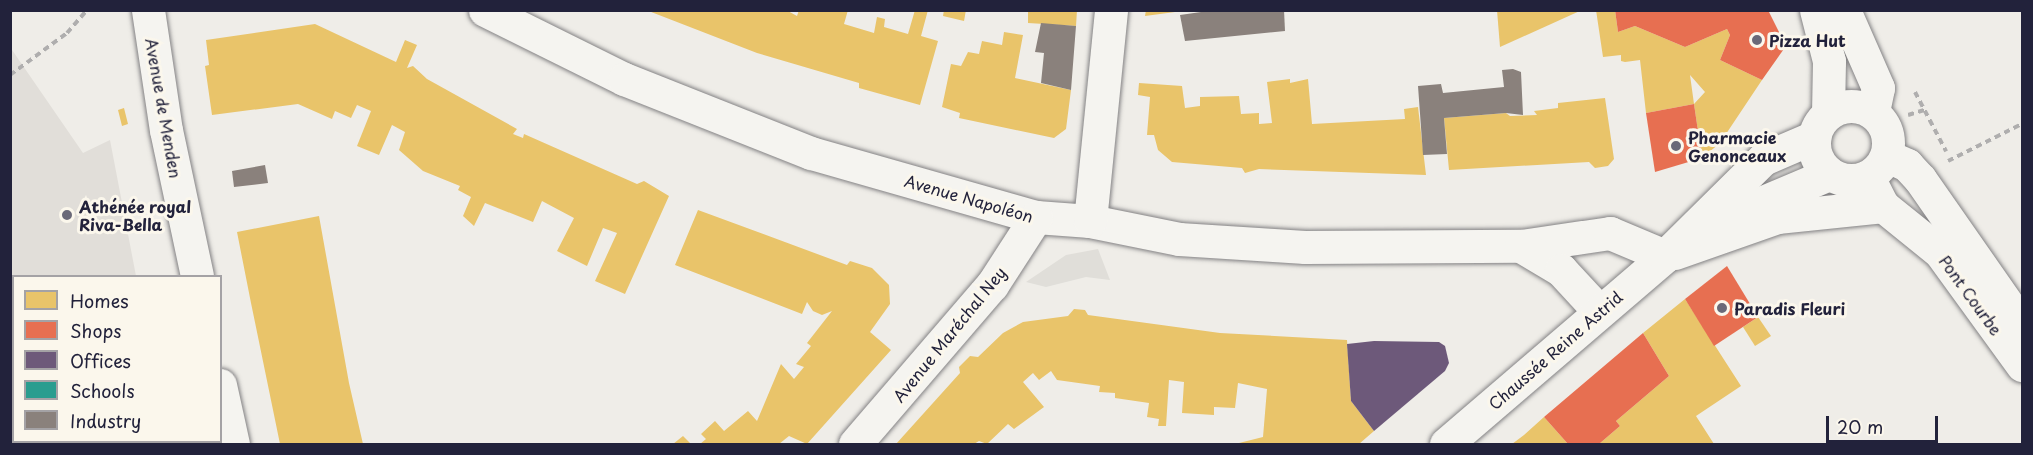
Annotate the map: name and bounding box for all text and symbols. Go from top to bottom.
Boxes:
place label: Pizza Hut [1769,30,1847,50]
marker: Pizza Hut [1750,33,1764,47]
street label: Avenue de Menden [142,36,186,180]
place label: Pharmacie Genonceaux [1688,127,1786,165]
marker: Pharmacie Genonceaux [1669,139,1683,153]
street label: Avenue Napoléon [903,171,1035,225]
place label: Athénée royal Riva-Bella [79,196,192,234]
marker: Athénée royal Riva-Bella [60,208,74,222]
street label: Pont Courbe [1935,251,2007,339]
street label: Avenue Maréchal Ney [889,263,1009,405]
legend [12,275,222,443]
street label: Chaussée Reine Astrid [1484,286,1626,414]
text: Homes [70,287,128,314]
place label: Paradis Fleuri [1734,298,1845,318]
marker: Paradis Fleuri [1715,301,1729,315]
text: Shops [70,317,121,344]
text: Offices [70,347,131,374]
text: Schools [70,377,135,404]
scale bar [1829,404,1942,442]
text: Industry [70,407,141,434]
text: 20 m [1837,413,1883,440]

